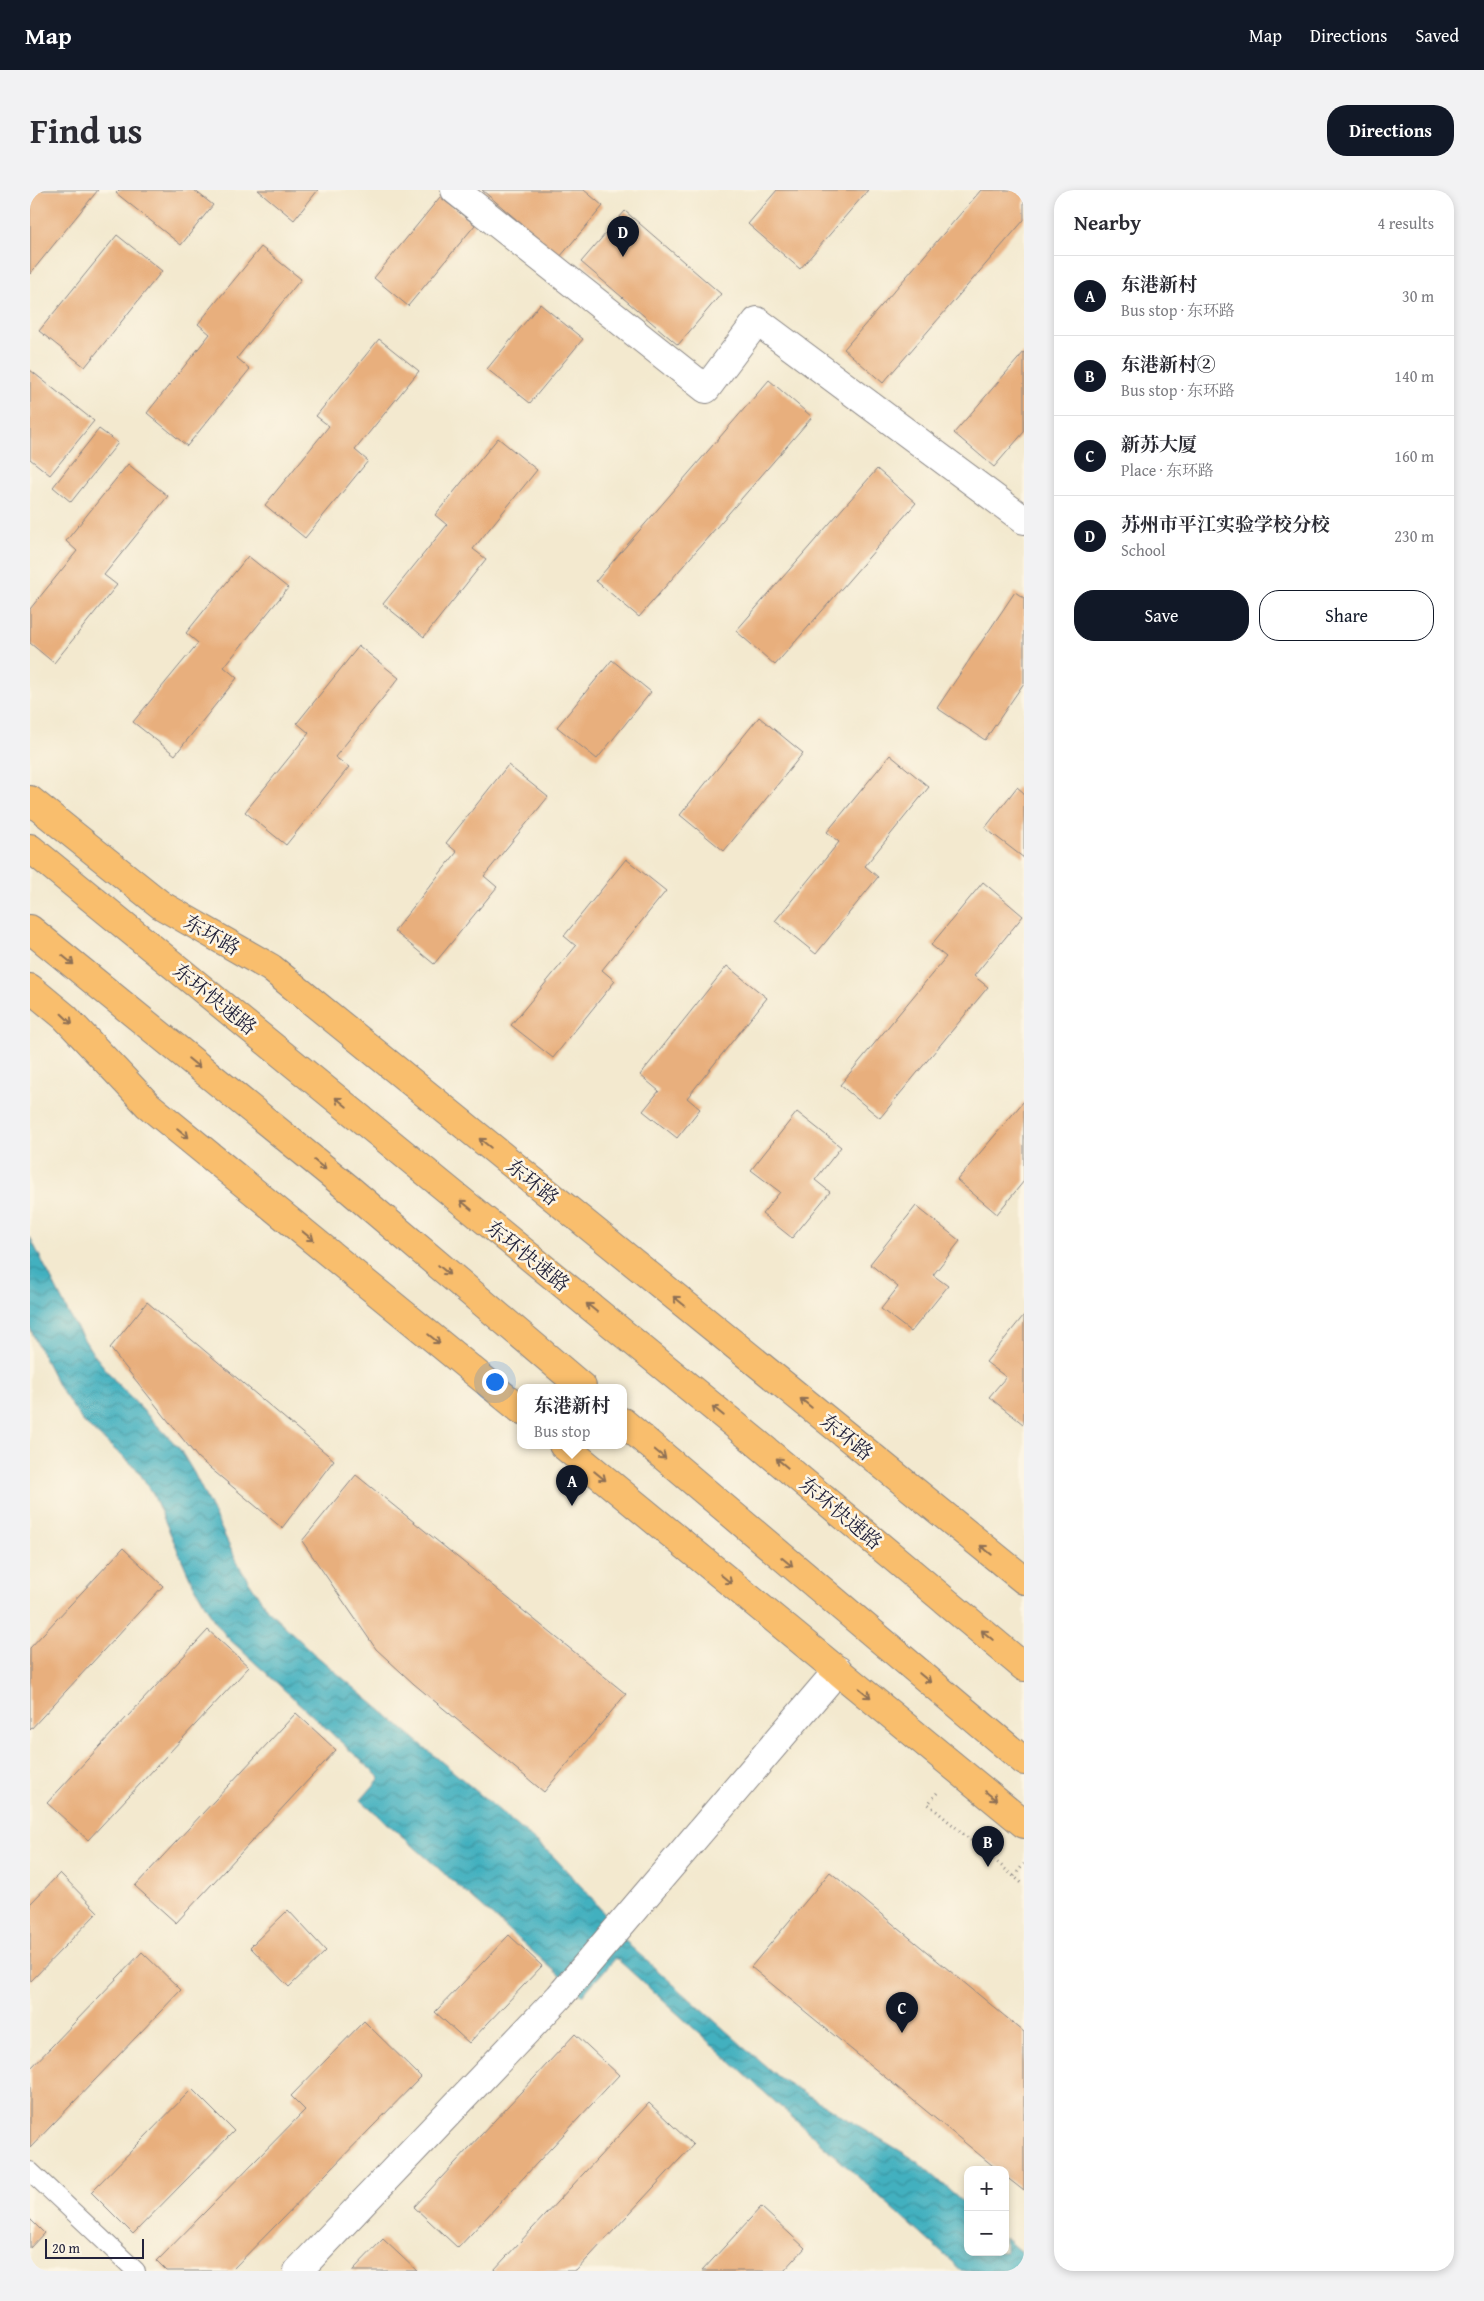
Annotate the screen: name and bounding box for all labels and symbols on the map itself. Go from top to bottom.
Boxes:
pin: D [607,216,639,257]
street label: 东环路 [179,907,245,962]
one-way arrow [61,954,74,965]
street label: 东环快速路 [167,956,263,1041]
one-way arrow [61,1013,73,1025]
one-way arrow [187,1057,200,1068]
one-way arrow [334,1097,347,1108]
one-way arrow [176,1127,189,1139]
one-way arrow [479,1138,492,1149]
street label: 东环路 [501,1151,566,1212]
one-way arrow [313,1160,326,1171]
one-way arrow [460,1200,473,1211]
street label: 东环快速路 [480,1213,576,1298]
one-way arrow [302,1231,315,1242]
one-way arrow [437,1264,450,1275]
one-way arrow [673,1295,686,1306]
one-way arrow [586,1303,599,1314]
one-way arrow [427,1334,440,1345]
your location [482,1369,508,1395]
one-way arrow [799,1398,812,1409]
one-way arrow [712,1405,725,1416]
street label: 东环路 [815,1406,880,1467]
one-way arrow [654,1448,667,1460]
one-way arrow [775,1458,788,1469]
pin: A [556,1465,588,1506]
street label: 东环快速路 [794,1469,889,1556]
one-way arrow [594,1470,607,1481]
one-way arrow [980,1544,993,1555]
one-way arrow [781,1556,794,1567]
one-way arrow [719,1573,732,1584]
one-way arrow [980,1630,993,1641]
one-way arrow [918,1672,931,1683]
one-way arrow [858,1687,871,1698]
one-way arrow [984,1791,997,1802]
pin: B [972,1826,1004,1867]
pin: C [886,1992,918,2033]
scale bar [45,2236,144,2259]

